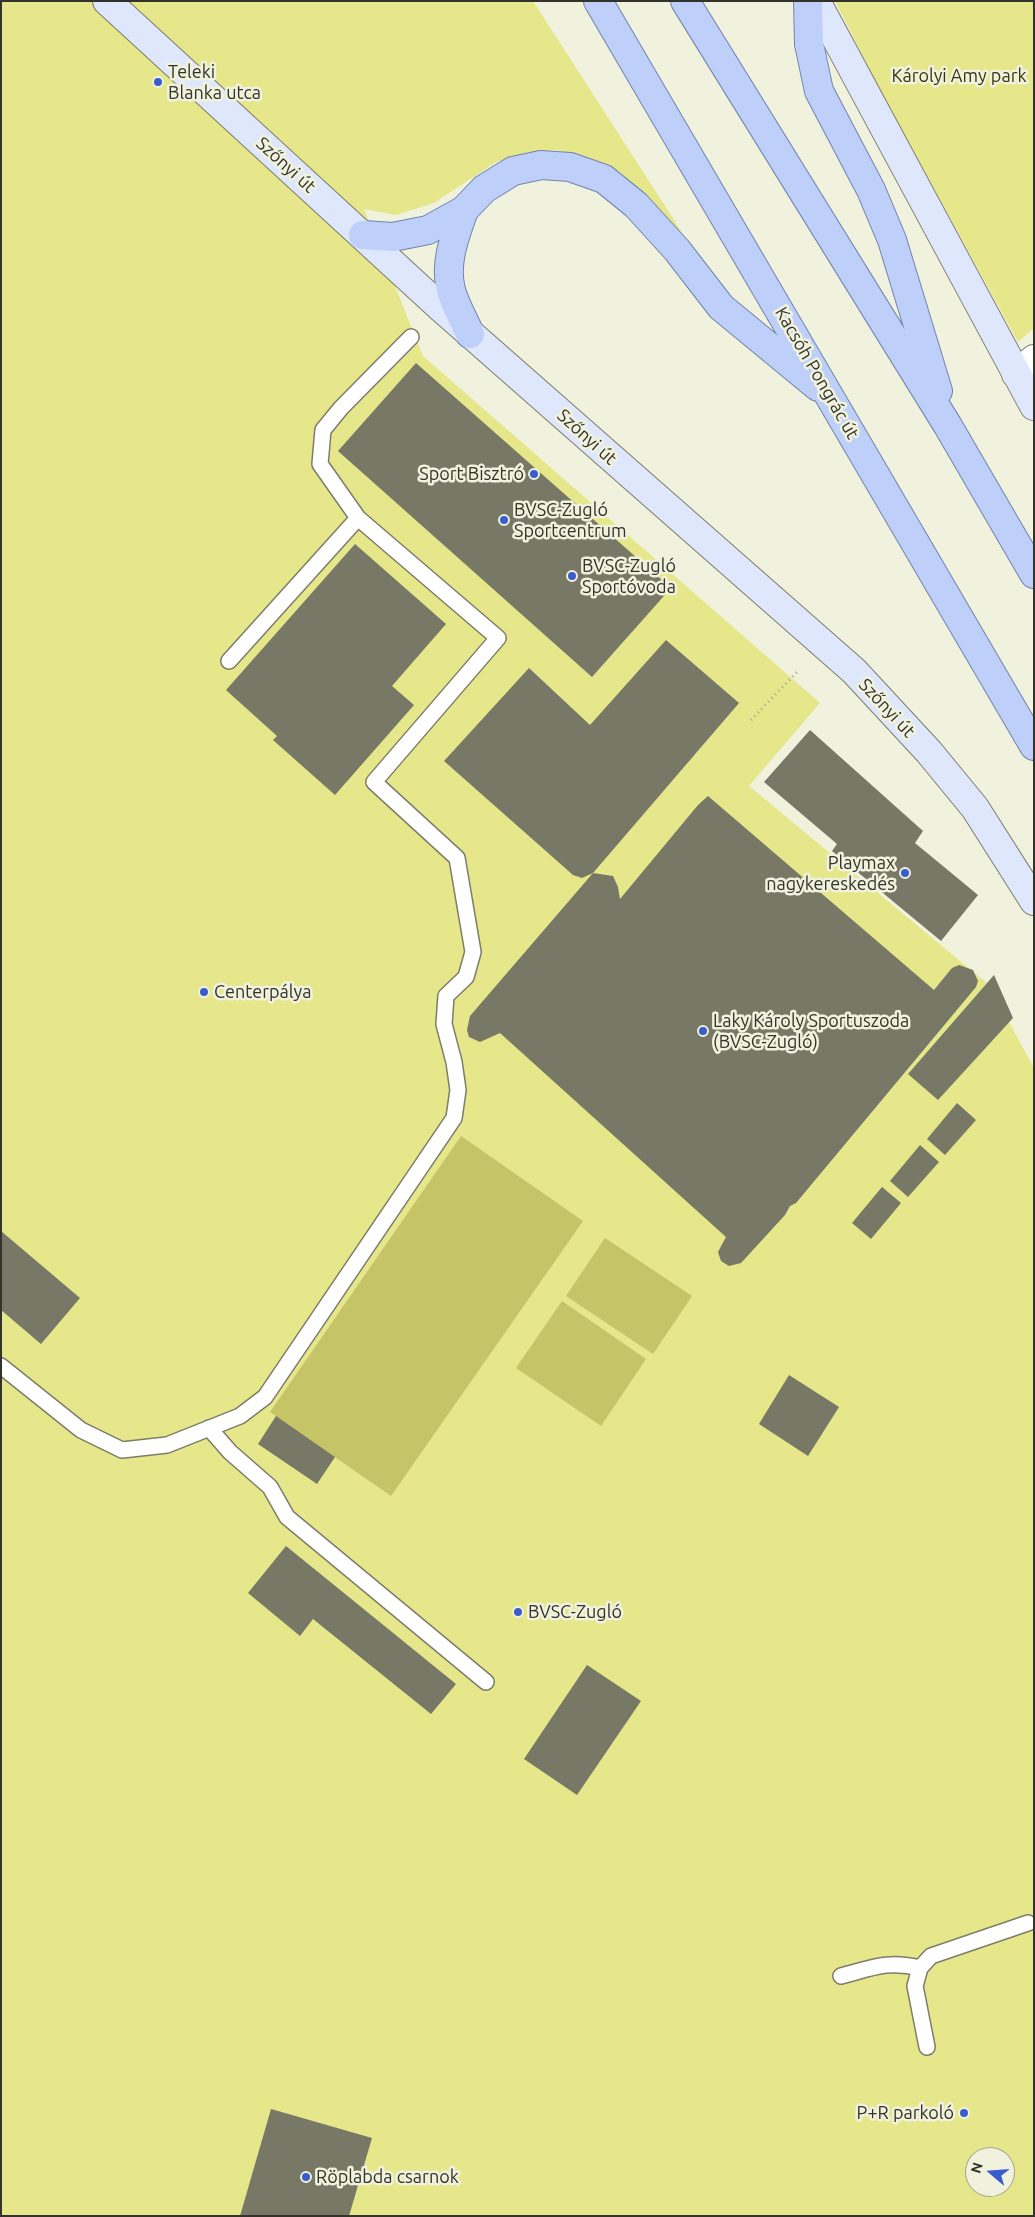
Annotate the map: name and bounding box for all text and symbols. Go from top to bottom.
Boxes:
place label: Teleki Blanka utca [168,61,261,104]
park label: Károlyi Amy park [891,65,1027,87]
marker: Teleki Blanka utca [152,76,164,88]
street label: Szőnyi út [252,133,320,197]
street label: Kacsóh Pongrác út [770,303,864,443]
street label: Szőnyi út [553,405,621,469]
place label: Sport Bisztró [419,463,524,485]
marker: Sport Bisztró [528,468,540,480]
place label: BVSC-Zugló Sportcentrum [514,499,627,542]
marker: BVSC-Zugló Sportcentrum [498,514,510,526]
place label: BVSC-Zugló Sportóvoda [582,555,676,598]
marker: BVSC-Zugló Sportóvoda [566,570,578,582]
street label: Szőnyi út [854,674,920,742]
place label: Playmax nagykereskedés [766,852,895,894]
marker: Playmax nagykereskedés [899,867,911,879]
place label: Centerpálya [214,981,311,1003]
marker: Centerpálya [198,986,210,998]
place label: Laky Károly Sportuszoda (BVSC-Zugló) [713,1010,909,1052]
marker: Laky Károly Sportuszoda (BVSC-Zugló) [697,1025,709,1037]
place label: BVSC-Zugló [528,1601,622,1623]
marker: BVSC-Zugló [512,1606,524,1618]
place label: P+R parkoló [857,2102,954,2124]
marker: P+R parkoló [958,2107,970,2119]
north arrow [965,2147,1015,2197]
text: N [967,2160,986,2175]
place label: Röplabda csarnok [316,2166,459,2188]
marker: Röplabda csarnok [300,2171,312,2183]

